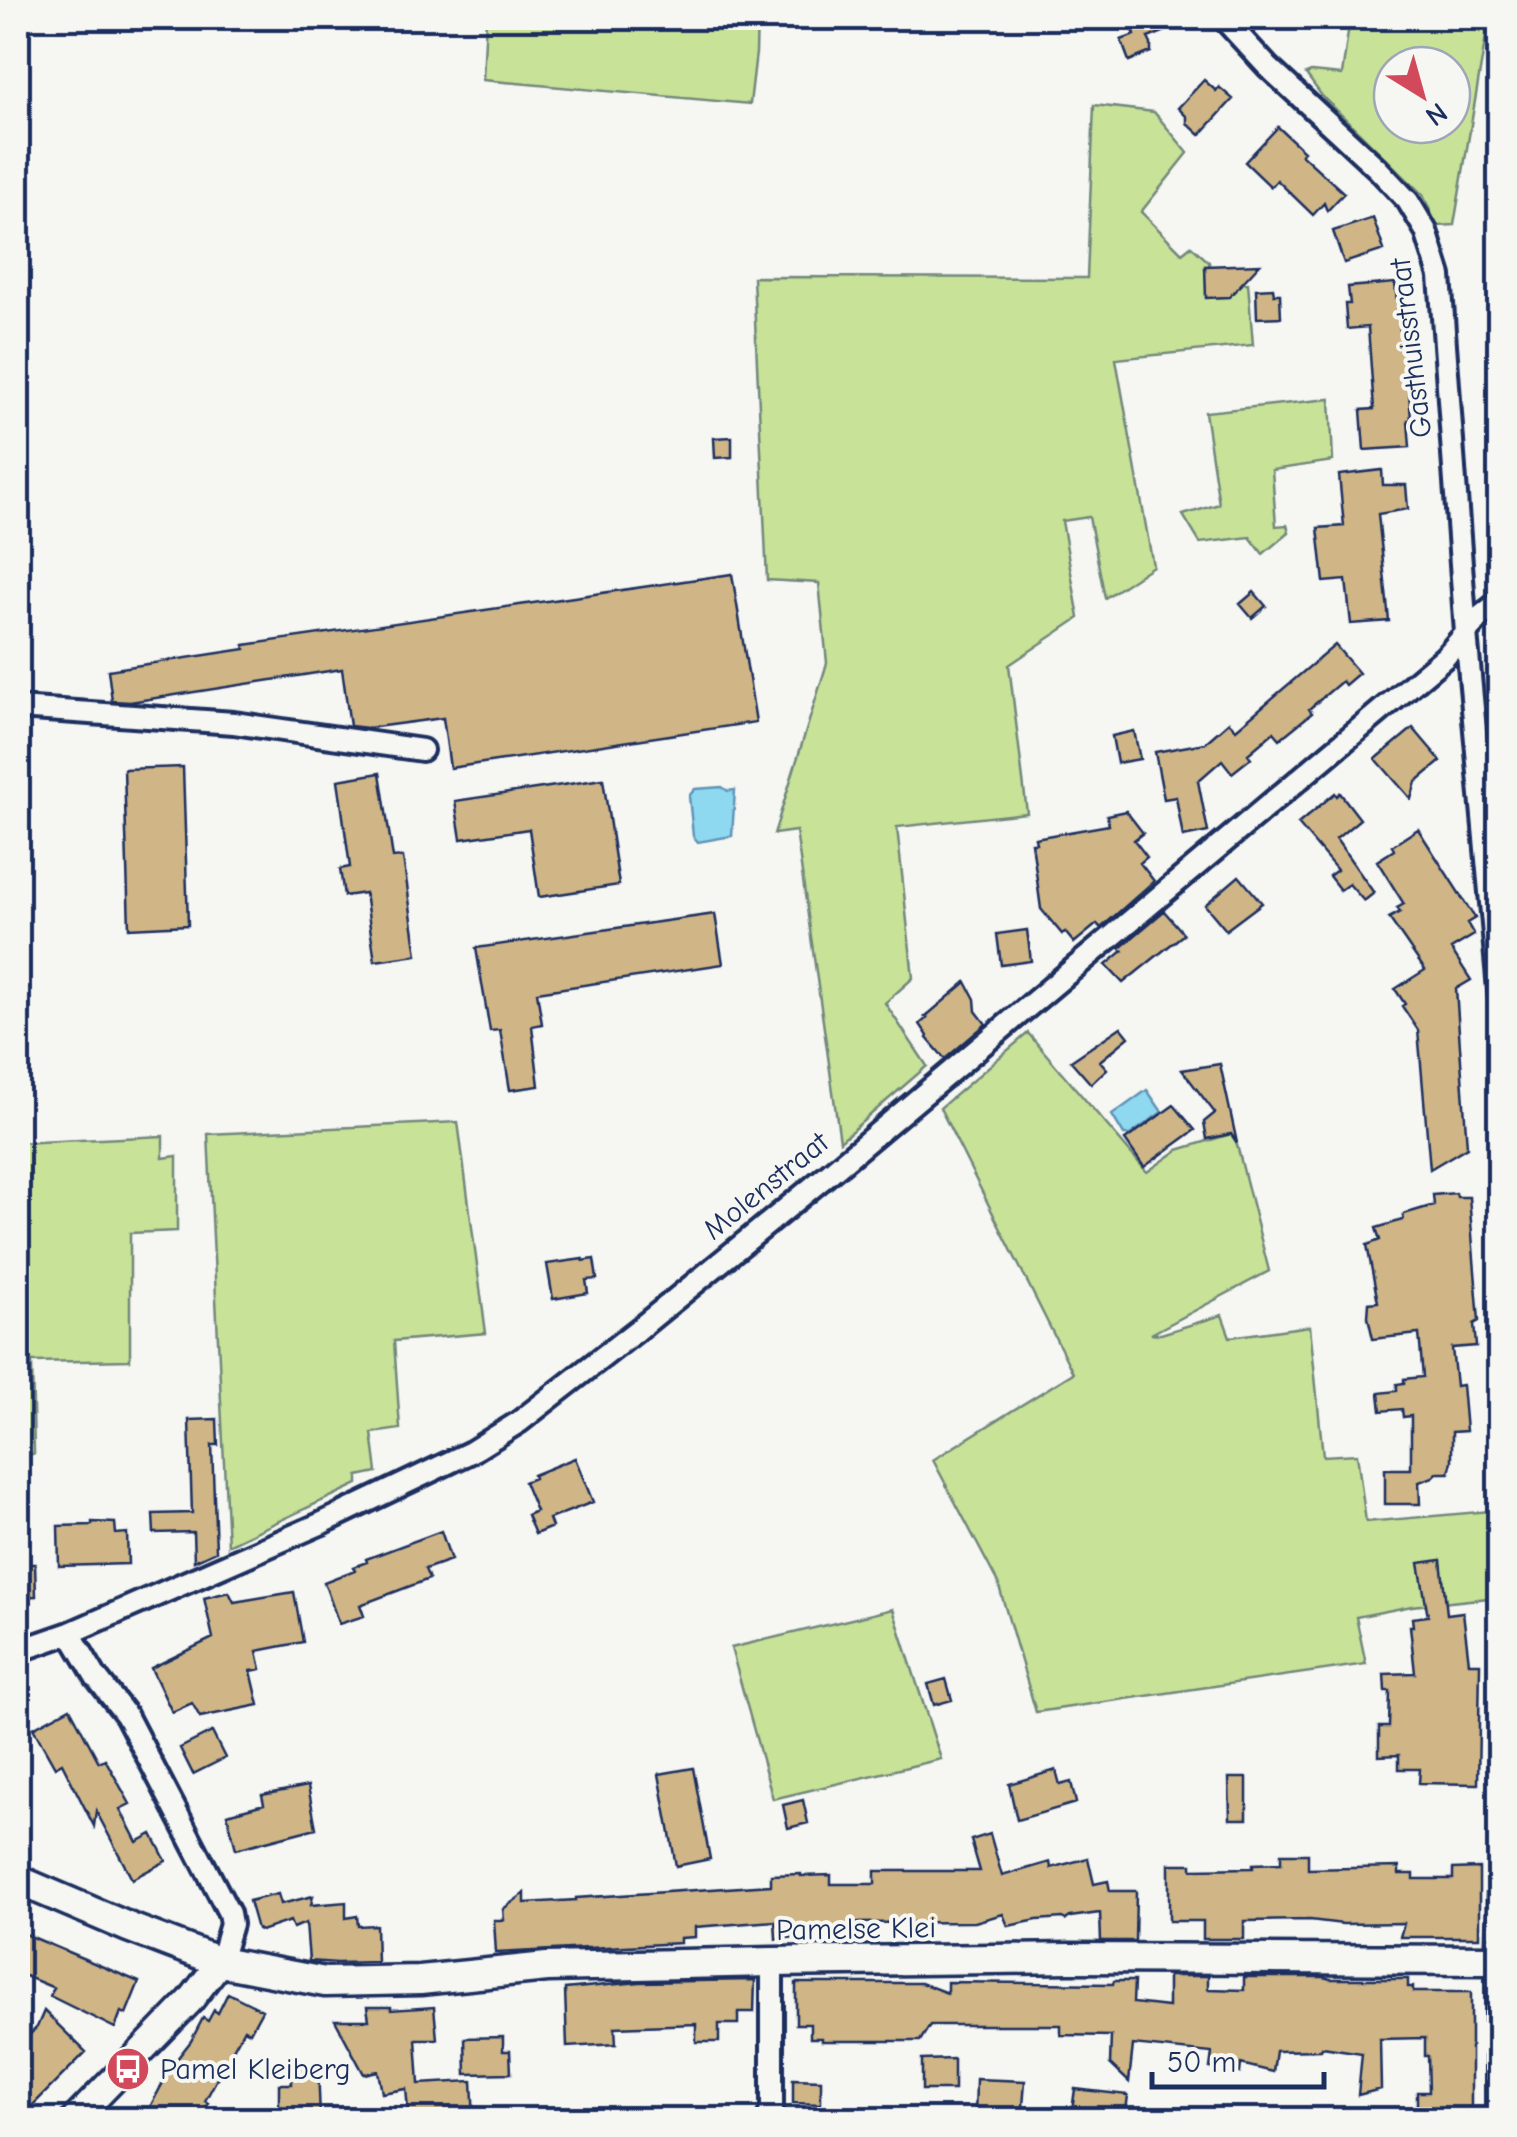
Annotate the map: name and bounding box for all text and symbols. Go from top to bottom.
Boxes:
north arrow [1372,45,1472,145]
text: N [1420,96,1453,132]
street label: Gasthuisstraat [1382,255,1439,440]
street label: Molenstraat [696,1124,837,1247]
street label: Pamelse Klei [776,1910,936,1948]
scale bar [1152,2027,1324,2089]
text: 50 m [1167,2045,1236,2080]
bus stop icon: Pamel Kleiberg [105,2046,151,2092]
place label: Pamel Kleiberg [160,2052,351,2087]

